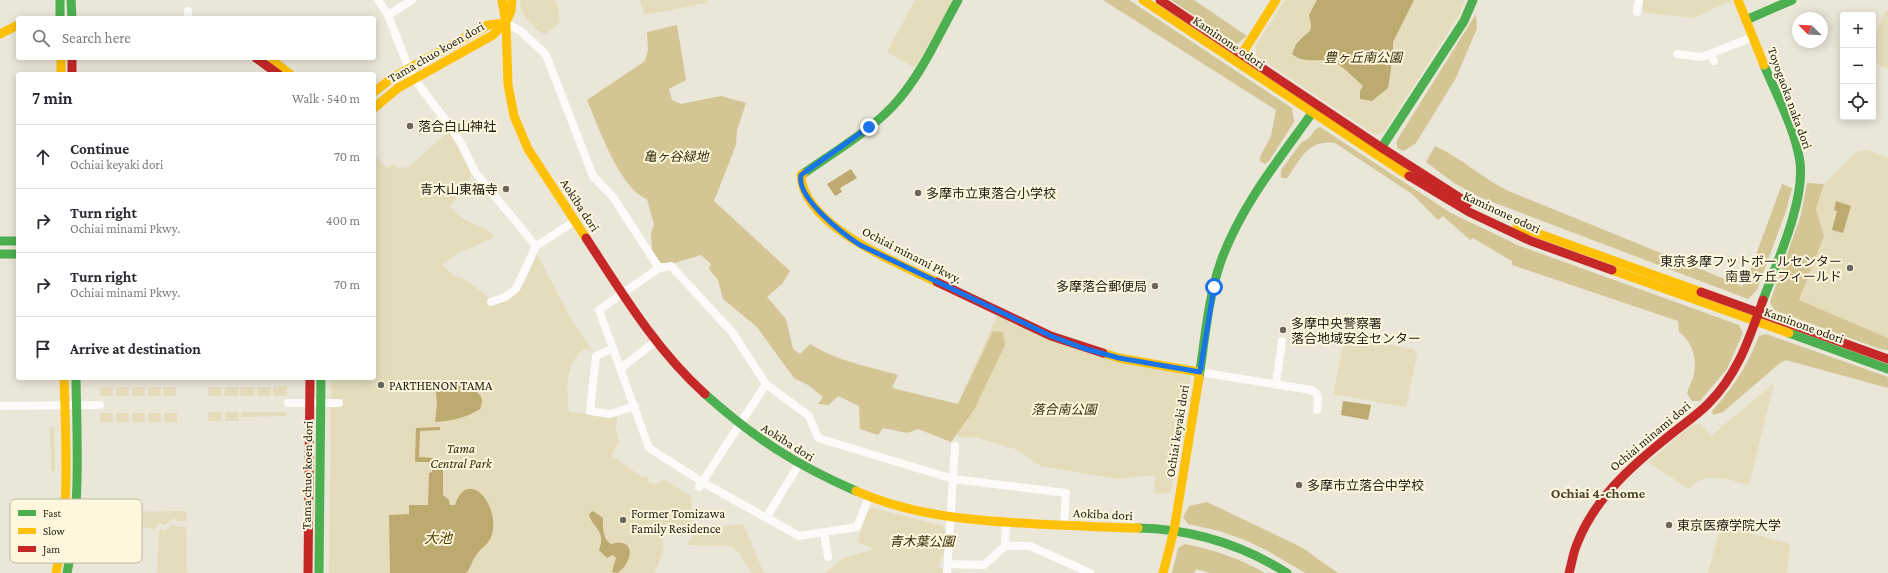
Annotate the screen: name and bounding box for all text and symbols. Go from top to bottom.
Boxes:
street label: Kaminone odori [1190,12,1268,72]
north arrow [1792,12,1828,48]
map controls [1840,12,1876,120]
button: + [1840,12,1876,48]
search box [16,16,376,60]
street label: Tama chuo koen dori [385,18,487,86]
icon: search [30,27,52,49]
text: Search here [62,30,131,46]
street label: Toyogaoka naka dori [1765,45,1816,152]
button: − [1840,48,1876,84]
park label: 豊ヶ丘南公園 [1324,50,1404,65]
button: locate [1840,84,1876,120]
text: 7 min [32,89,73,108]
text: Walk · 540 m [292,91,360,106]
route end [860,118,878,136]
place label: 落合白山神社 [418,119,496,134]
marker: 落合白山神社 [405,121,415,131]
text: Continue [70,141,129,157]
icon: ahead [32,146,54,168]
text: 70 m [334,149,360,164]
park label: 亀ヶ谷緑地 [643,149,710,164]
text: Ochiai keyaki dori [70,157,163,172]
street label: Aokiba dori [557,176,603,235]
place label: 青木山東福寺 [420,182,498,197]
marker: 青木山東福寺 [501,184,511,194]
place label: 多摩市立東落合小学校 [926,186,1056,201]
marker: 多摩市立東落合小学校 [913,188,923,198]
street label: Kaminone odori [1461,188,1544,237]
text: Turn right [70,205,137,221]
icon: right [32,210,54,232]
text: 400 m [326,213,360,228]
text: Ochiai minami Pkwy. [70,221,180,236]
street label: Ochiai minami Pkwy. [860,223,964,287]
place label: 東京多摩フットボールセンター 南豊ヶ丘フィールド [1660,254,1842,284]
marker: 東京多摩フットボールセンター 南豊ヶ丘フィールド [1845,263,1855,273]
text: Turn right [70,269,137,285]
icon: right [32,274,54,296]
text: 70 m [334,277,360,292]
route start [1205,278,1223,296]
place label: 多摩落合郵便局 [1056,279,1147,294]
marker: 多摩落合郵便局 [1150,281,1160,291]
text: Ochiai minami Pkwy. [70,285,180,300]
street label: Kaminone odori [1762,304,1846,347]
place label: 多摩中央警察署 落合地域安全センター [1291,316,1421,346]
marker: 多摩中央警察署 落合地域安全センター [1278,325,1288,335]
icon: arrive [32,338,54,360]
text: Arrive at destination [70,341,201,357]
place label: PARTHENON TAMA [389,378,493,393]
marker: PARTHENON TAMA [376,380,386,390]
street label: Ochiai keyaki dori [1162,383,1192,478]
street label: Ochiai minami dori [1607,397,1694,474]
park label: 落合南公園 [1031,402,1098,417]
street label: Tama chuo koen dori [299,420,315,529]
street label: Aokiba dori [759,420,818,465]
park label: Tama Central Park [430,441,493,471]
place label: 多摩市立落合中学校 [1307,478,1424,493]
marker: 多摩市立落合中学校 [1294,480,1304,490]
district label: Ochiai 4-chome [1551,485,1646,501]
legend [10,499,142,563]
street label: Aokiba dori [1073,505,1134,523]
place label: Former Tomizawa Family Residence [631,506,725,536]
text: Fast [43,507,62,519]
marker: Former Tomizawa Family Residence [618,515,628,525]
place label: 東京医療学院大学 [1677,518,1781,533]
marker: 東京医療学院大学 [1664,520,1674,530]
text: Slow [43,525,65,537]
water label: 大池 [424,530,454,546]
park label: 青木葉公園 [889,534,956,549]
text: Jam [42,543,60,556]

